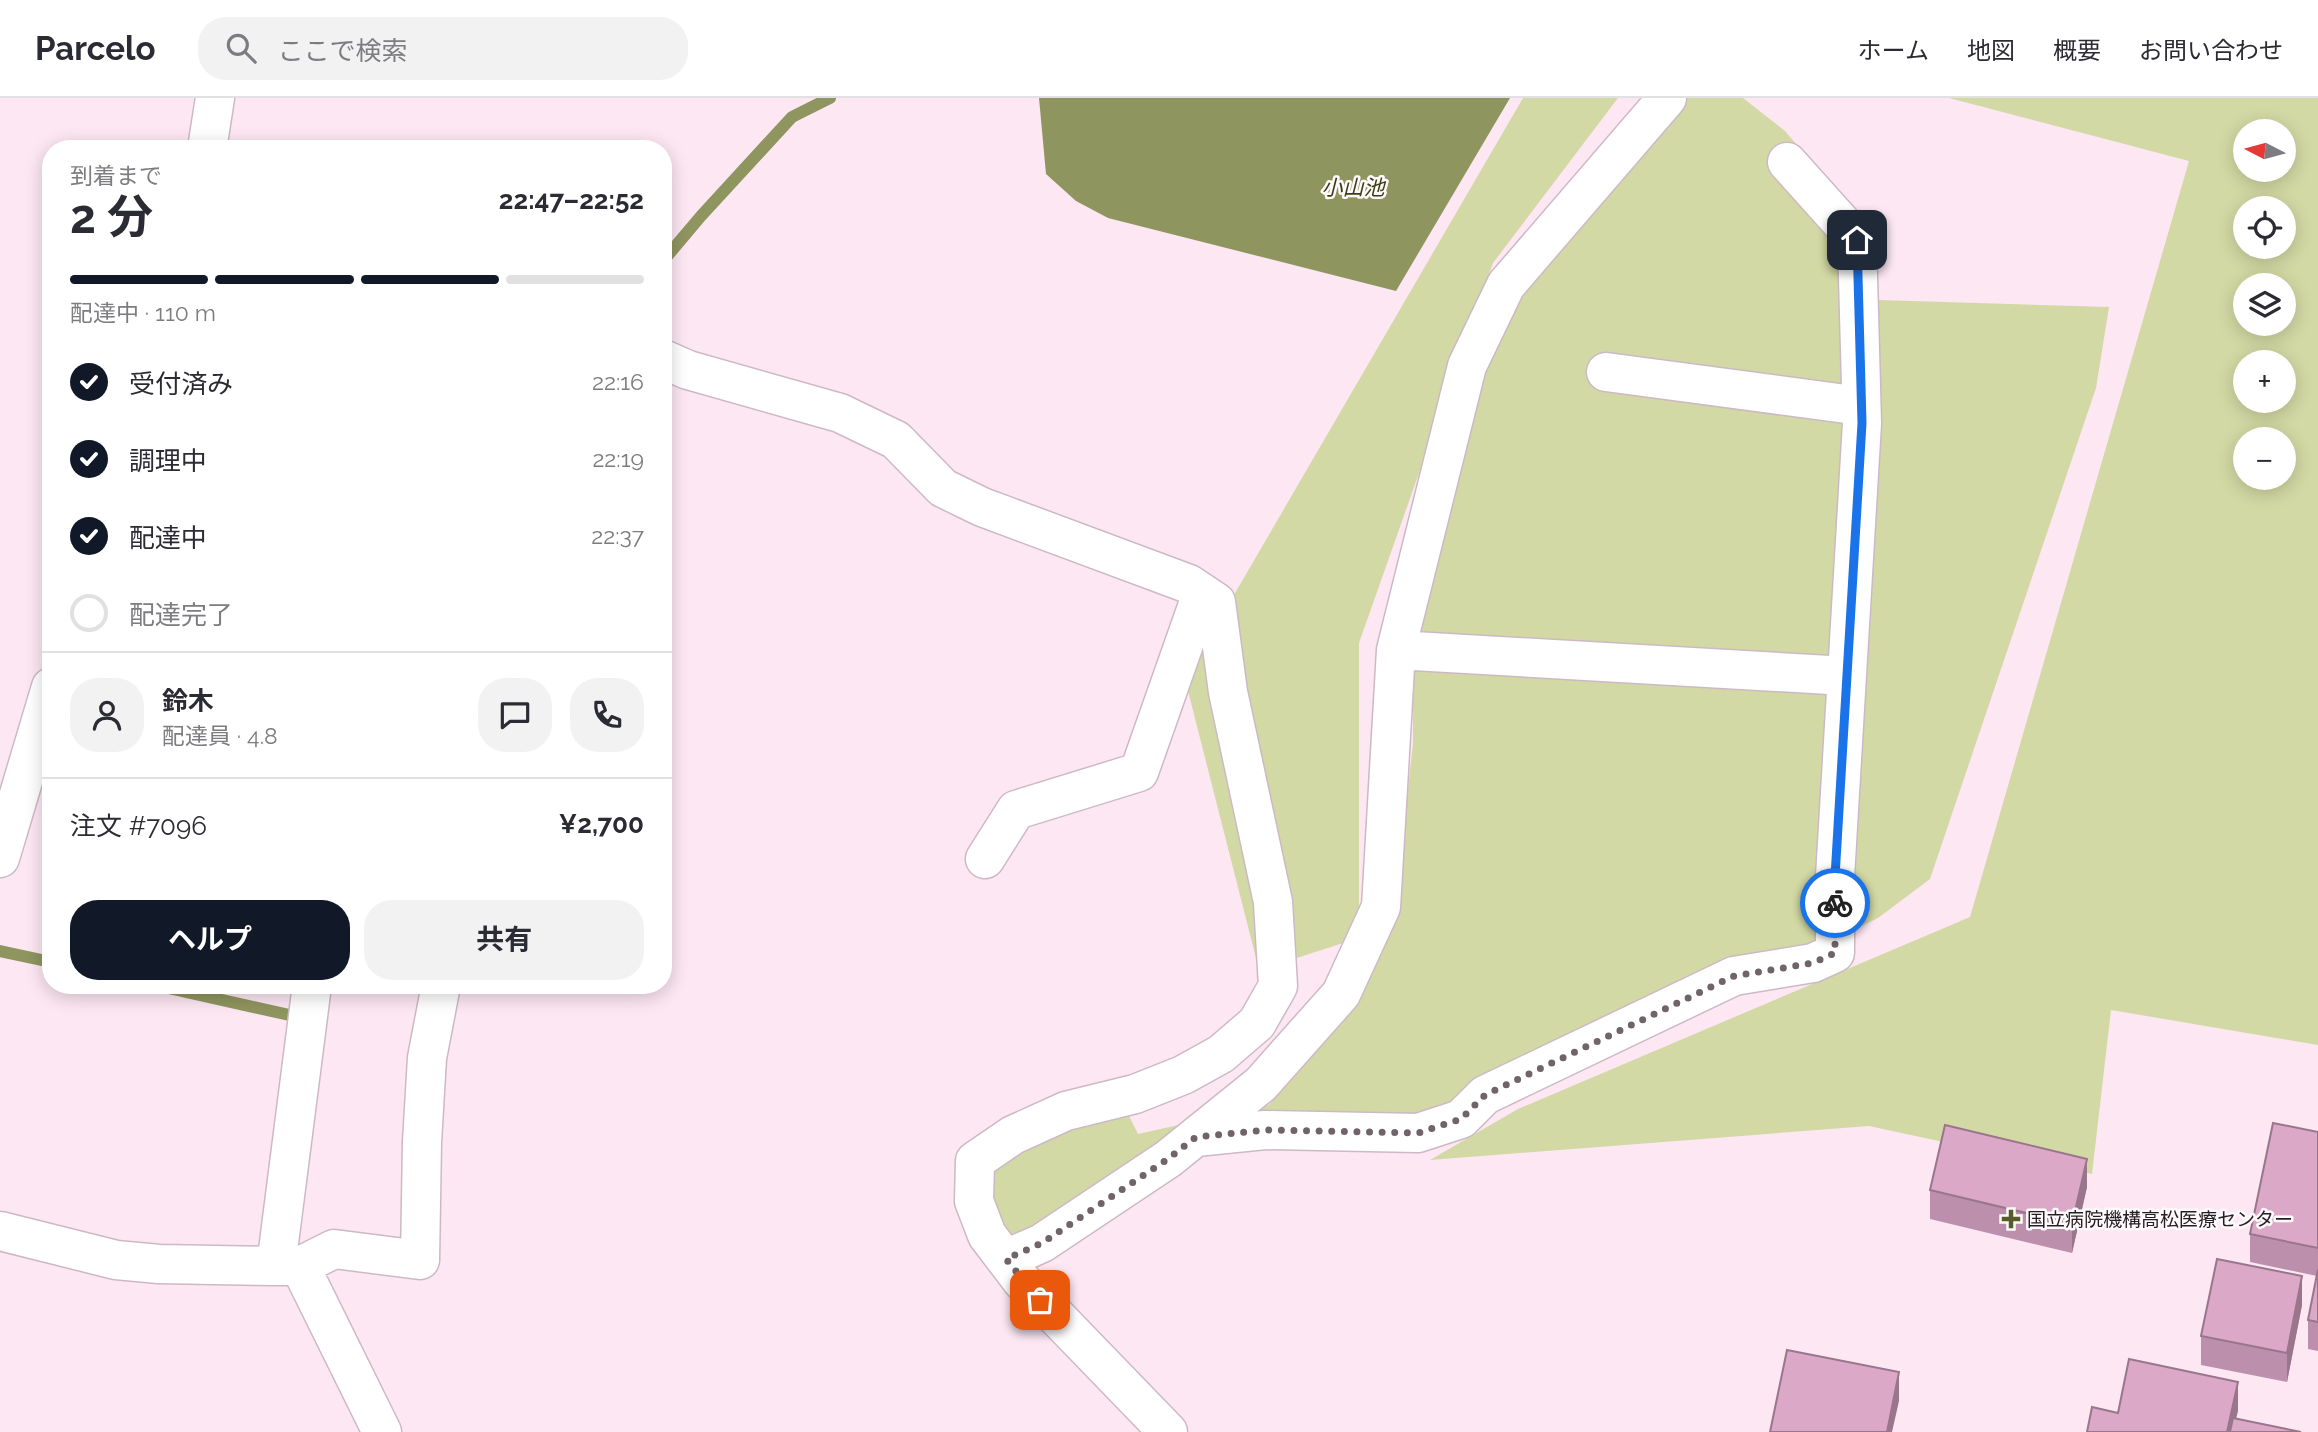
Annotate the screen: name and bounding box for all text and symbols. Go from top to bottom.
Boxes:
search box [198,17,688,80]
text: Parcelo [35,29,156,68]
icon: search [222,29,260,67]
text: ここで検索 [278,36,408,66]
text: ホーム [1858,36,1929,65]
text: 地図 [1967,36,2015,65]
text: 概要 [2053,36,2101,65]
text: お問い合わせ [2139,36,2283,65]
north arrow [2233,119,2296,182]
map controls [2233,119,2296,490]
text: 到着まで [70,162,162,189]
water label: 小山池 [1322,175,1386,200]
text: 22:47–22:52 [499,185,644,215]
text: 2 分 [70,190,153,244]
button: locate [2233,196,2296,259]
pin [1827,210,1887,270]
icon: home [1838,221,1876,259]
button: layers [2233,273,2296,336]
text: 配達中 · 110 m [70,299,216,326]
button: + [2233,350,2296,413]
icon: check [70,363,108,401]
text: 22:16 [592,368,644,395]
text: 受付済み [129,369,233,399]
button: − [2233,427,2296,490]
icon: check [70,440,108,478]
text: 22:19 [592,445,644,472]
text: 調理中 [129,446,207,476]
icon: check [70,517,108,555]
text: 22:37 [591,522,644,549]
text: 配達中 [129,523,207,553]
text: 配達完了 [129,600,233,630]
button: person [70,678,144,752]
button: chat [478,678,552,752]
button: phone [570,678,644,752]
text: 鈴木 [162,686,214,716]
text: 配達員 · 4.8 [162,722,278,749]
text: ¥2,700 [559,809,644,839]
text: 注文 #7096 [70,811,207,841]
courier [1800,868,1870,938]
icon: bike [1816,884,1854,922]
button: ヘルプ [70,900,350,980]
button: 共有 [364,900,644,980]
place label: 国立病院機構高松医療センター [2027,1208,2293,1230]
marker: 国立病院機構高松医療センター [2001,1209,2021,1229]
pin [1010,1270,1070,1330]
icon: bag [1021,1281,1059,1319]

